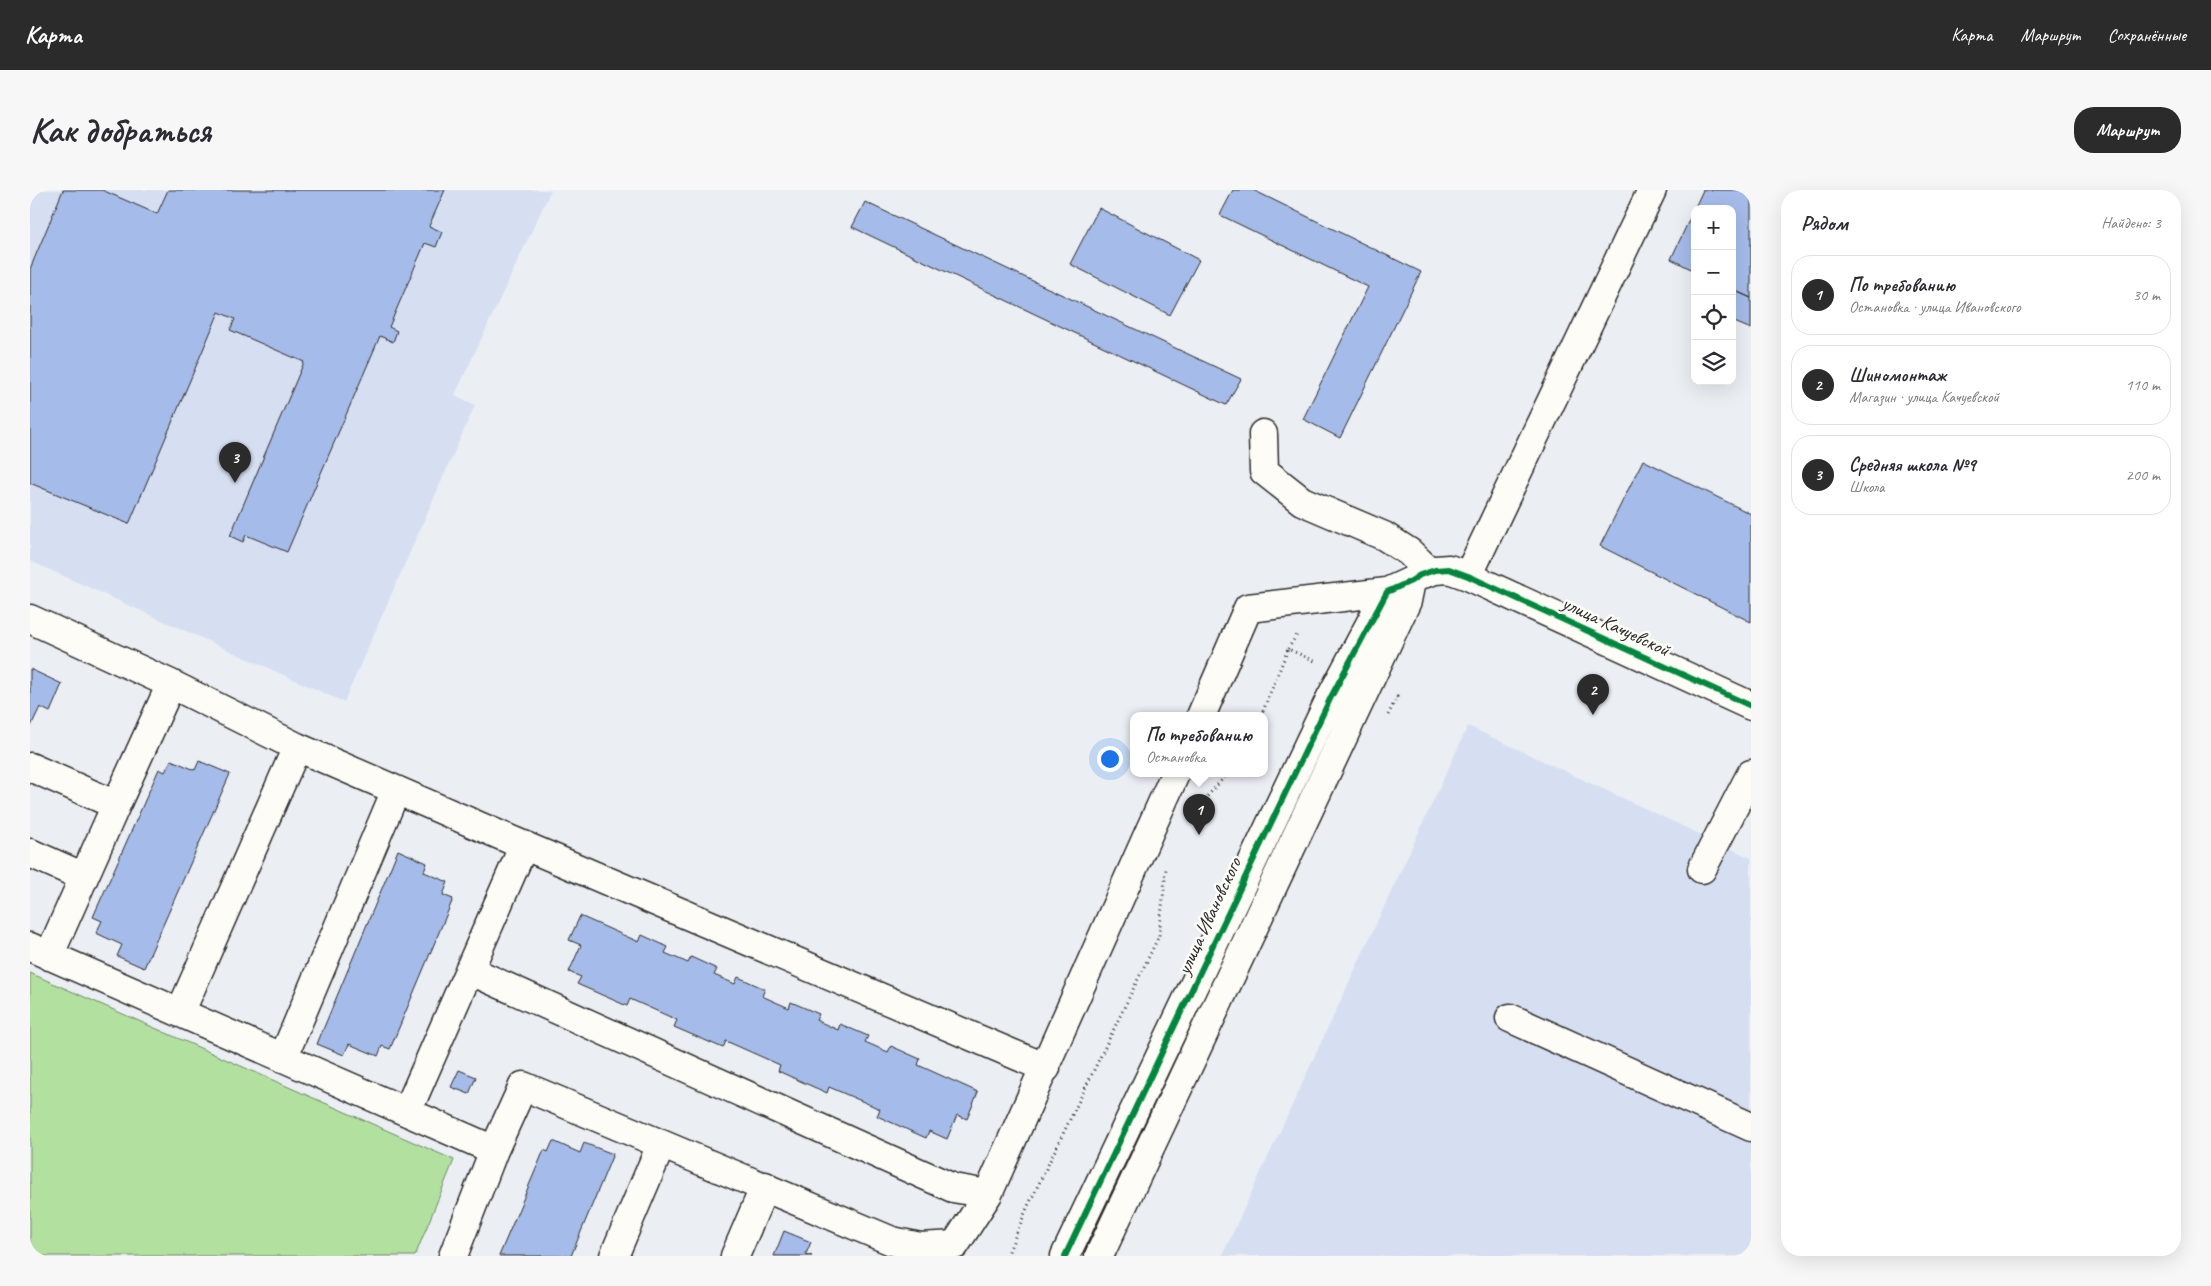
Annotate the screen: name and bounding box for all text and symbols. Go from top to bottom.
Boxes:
text: Карта [25,20,82,50]
text: Карта [1951,24,1992,46]
text: Маршрут [2020,24,2080,46]
text: Сохранённые [2108,24,2186,46]
button: Маршрут [2074,107,2181,153]
text: Как добраться [30,108,211,153]
map controls [1691,205,1736,385]
button: + [1691,205,1736,250]
text: Рядом [1801,210,1848,236]
text: Найдено: 3 [2101,213,2161,233]
button: − [1691,250,1736,295]
text: По требованию [1849,273,1955,297]
text: 1 [1814,285,1822,305]
text: 30 m [2133,285,2160,305]
button: locate [1691,295,1736,340]
text: Остановка · улица Ивановского [1849,297,2021,317]
button: layers [1691,340,1736,385]
text: Шиномонтаж [1849,363,1946,387]
text: 2 [1814,375,1822,395]
text: 110 m [2126,375,2160,395]
text: Магазин · улица Качуевской [1849,387,1999,407]
pin: 3 [219,442,251,483]
text: Средняя школа №9 [1849,453,1976,477]
text: 3 [1814,465,1822,485]
text: 200 m [2126,465,2160,485]
text: Школа [1849,477,1884,497]
street label: улица Качуевской [1557,590,1675,663]
pin: 2 [1577,674,1609,715]
popup [1130,712,1268,777]
text: По требованию [1146,723,1252,747]
your location [1097,746,1123,772]
text: Остановка [1146,747,1206,767]
pin: 1 [1183,794,1215,835]
street label: улица Ивановского [1171,853,1247,979]

